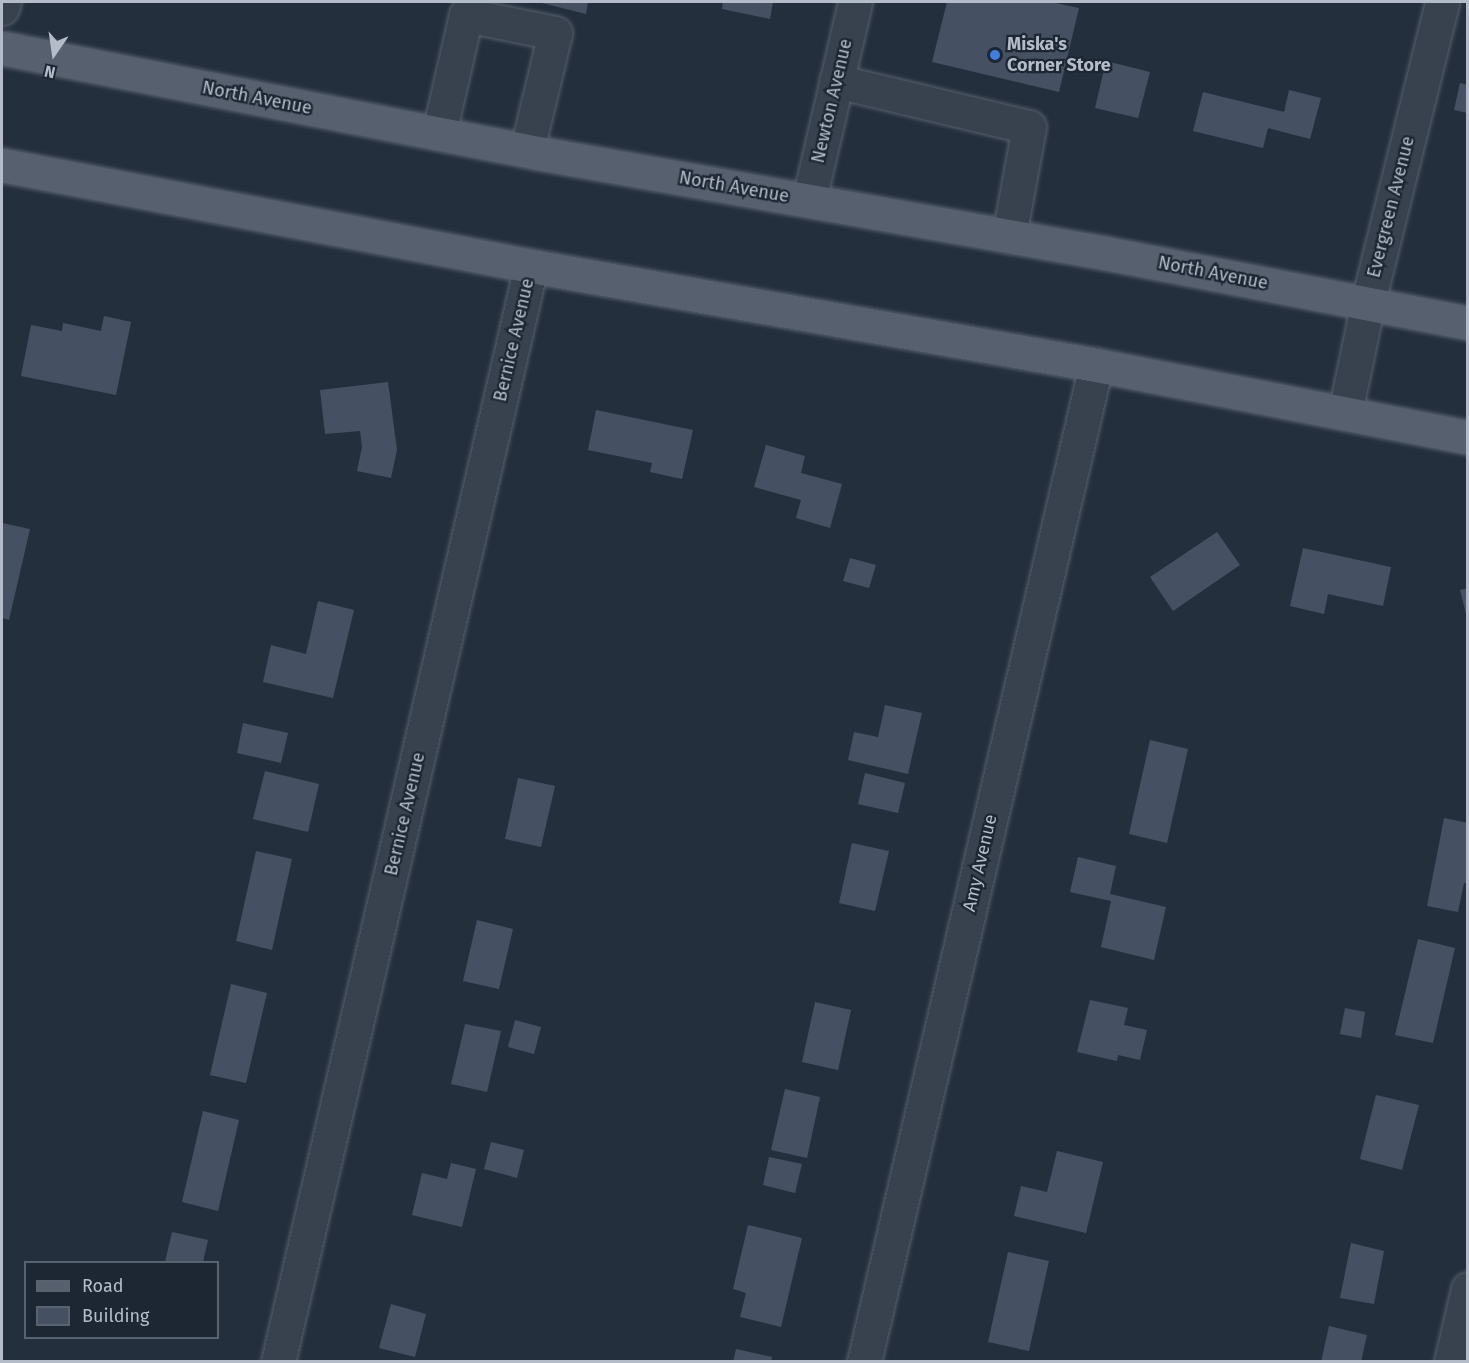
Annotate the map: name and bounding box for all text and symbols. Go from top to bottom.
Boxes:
north arrow [24,24,84,84]
place label: Miska's Corner Store [1007,34,1111,76]
street label: Newton Avenue [807,37,857,165]
marker: Miska's Corner Store [988,48,1002,62]
text: N [43,62,57,82]
street label: North Avenue [200,77,314,119]
street label: Evergreen Avenue [1363,134,1419,280]
street label: North Avenue [677,167,791,207]
street label: North Avenue [1156,252,1270,294]
street label: Bernice Avenue [489,276,539,404]
street label: Bernice Avenue [380,750,430,878]
street label: Amy Avenue [958,812,1002,914]
legend [24,1261,219,1339]
text: Road [82,1275,124,1297]
text: Building [82,1305,149,1327]

